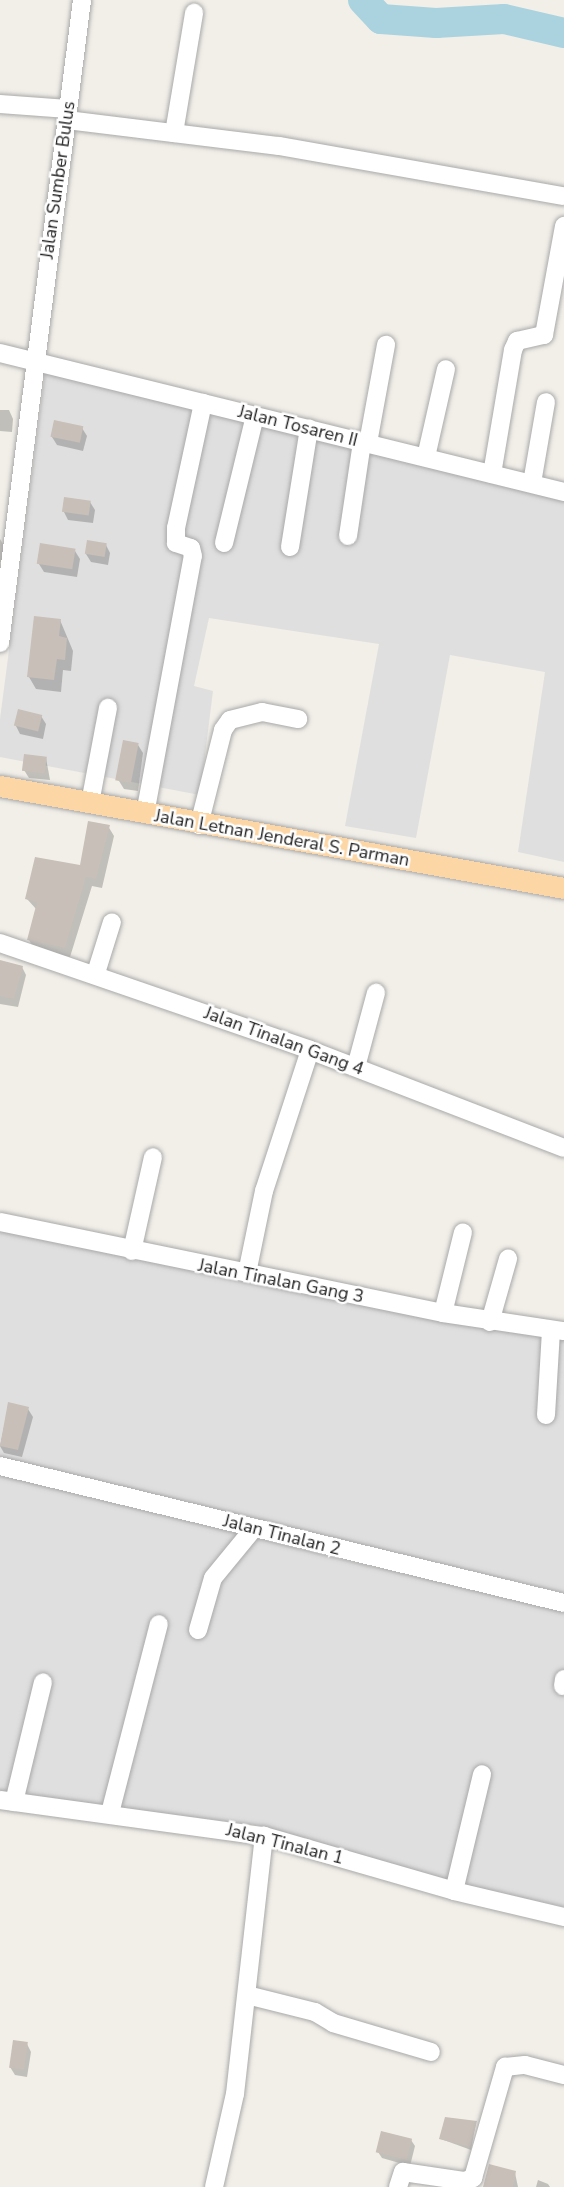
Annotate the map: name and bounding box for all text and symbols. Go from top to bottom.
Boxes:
street label: Jalan Sumber Bulus [36,100,80,260]
street label: Jalan Tosaren II [236,401,360,451]
street label: Jalan Letnan Jenderal S. Parman [153,805,411,871]
street label: Jalan Tinalan Gang 4 [201,1002,367,1080]
street label: Jalan Tinalan Gang 3 [196,1254,366,1308]
street label: Jalan Tinalan 2 [221,1510,343,1560]
street label: Jalan Tinalan 1 [224,1819,346,1869]

